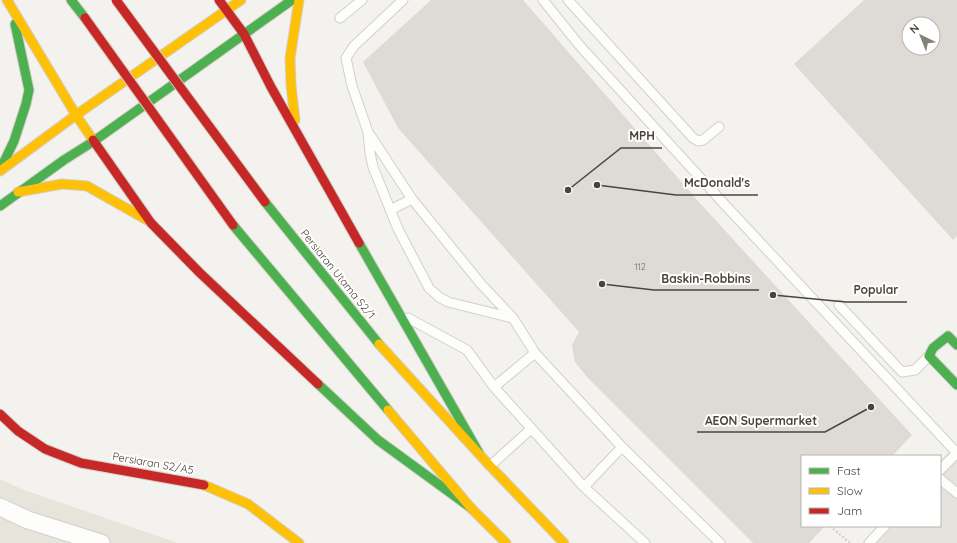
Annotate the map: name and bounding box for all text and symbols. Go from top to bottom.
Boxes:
north arrow [901,16,941,56]
text: N [906,21,922,37]
callout: MPH [621,124,662,148]
text: MPH [629,128,655,143]
callout: McDonald's [676,171,758,195]
text: McDonald's [684,175,750,190]
street label: Persiaran Utama S2/1 [298,226,378,322]
house number: 112 [634,261,646,272]
callout: Baskin-Robbins [654,266,759,290]
text: Baskin-Robbins [661,271,751,286]
callout: Popular [846,278,907,302]
text: Popular [853,282,899,297]
callout: AEON Supermarket [697,408,825,432]
text: AEON Supermarket [705,413,817,428]
street label: Persiaran S2/A5 [111,449,195,477]
legend [801,455,941,527]
text: Fast [837,463,861,478]
text: Slow [837,483,863,498]
text: Jam [837,503,862,518]

